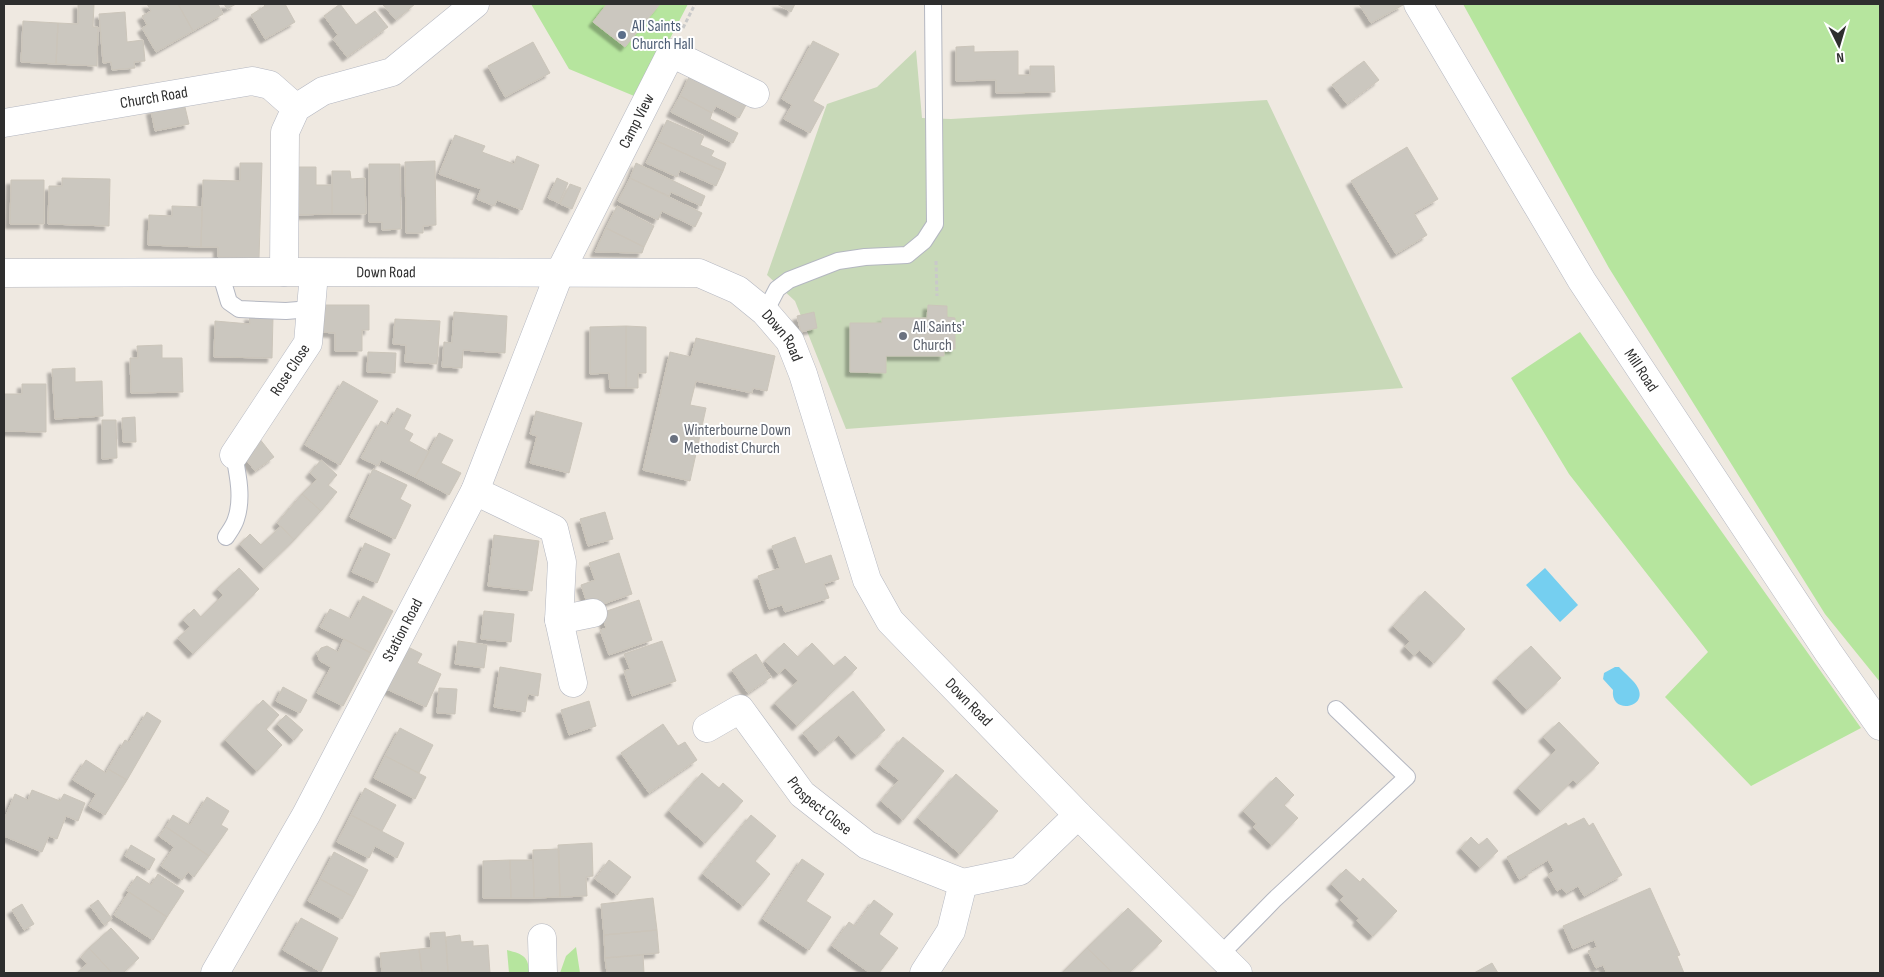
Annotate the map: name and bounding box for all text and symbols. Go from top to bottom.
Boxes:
place label: All Saints Church Hall [631,17,694,54]
north arrow [1814,20,1864,70]
marker: All Saints Church Hall [616,29,628,41]
text: N [1836,49,1845,66]
street label: Church Road [119,83,189,113]
street label: Camp View [615,90,658,151]
street label: Down Road [356,263,416,282]
street label: Down Road [758,306,807,364]
place label: All Saints' Church [912,318,965,355]
marker: All Saints' Church [897,330,909,342]
street label: Rose Close [266,340,314,399]
street label: Mill Road [1620,345,1662,395]
place label: Winterbourne Down Methodist Church [684,421,791,458]
marker: Winterbourne Down Methodist Church [668,433,680,445]
street label: Station Road [378,595,427,665]
street label: Down Road [941,674,996,730]
street label: Prospect Close [783,773,856,839]

